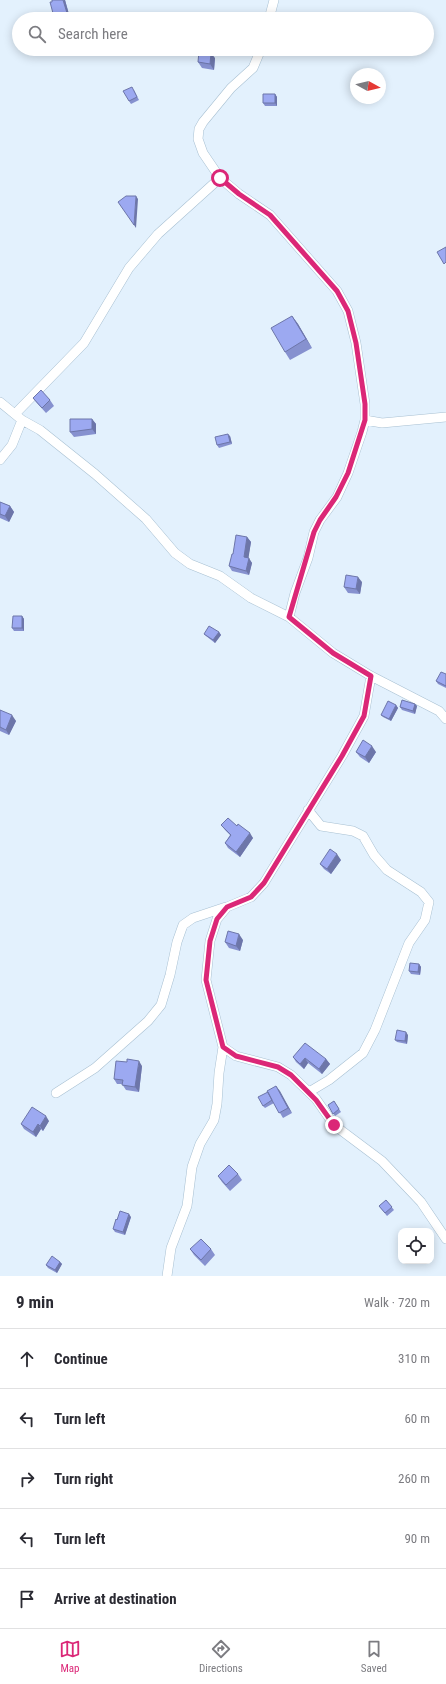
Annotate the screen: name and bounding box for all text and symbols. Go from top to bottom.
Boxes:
search box [12,12,434,56]
icon: search [26,23,48,45]
text: Search here [58,25,128,43]
north arrow [350,68,386,104]
route start [211,169,229,187]
route end [325,1116,343,1134]
map controls [398,1228,434,1264]
button: locate [398,1228,434,1264]
text: 9 min [16,1292,54,1312]
text: Walk · 720 m [364,1295,430,1310]
icon: ahead [16,1348,38,1370]
text: Continue [54,1350,108,1368]
text: 310 m [398,1351,430,1366]
icon: left [16,1408,38,1430]
text: Turn left [54,1410,105,1428]
text: 60 m [404,1411,430,1426]
icon: right [16,1468,38,1490]
text: Turn right [54,1470,113,1488]
text: 260 m [398,1471,430,1486]
icon: left [16,1528,38,1550]
text: Turn left [54,1530,105,1548]
text: 90 m [404,1531,430,1546]
icon: arrive [16,1588,38,1610]
text: Arrive at destination [54,1590,177,1608]
tab: Map [59,1638,81,1675]
tab: Directions [199,1638,243,1675]
tab: Saved [361,1638,387,1675]

